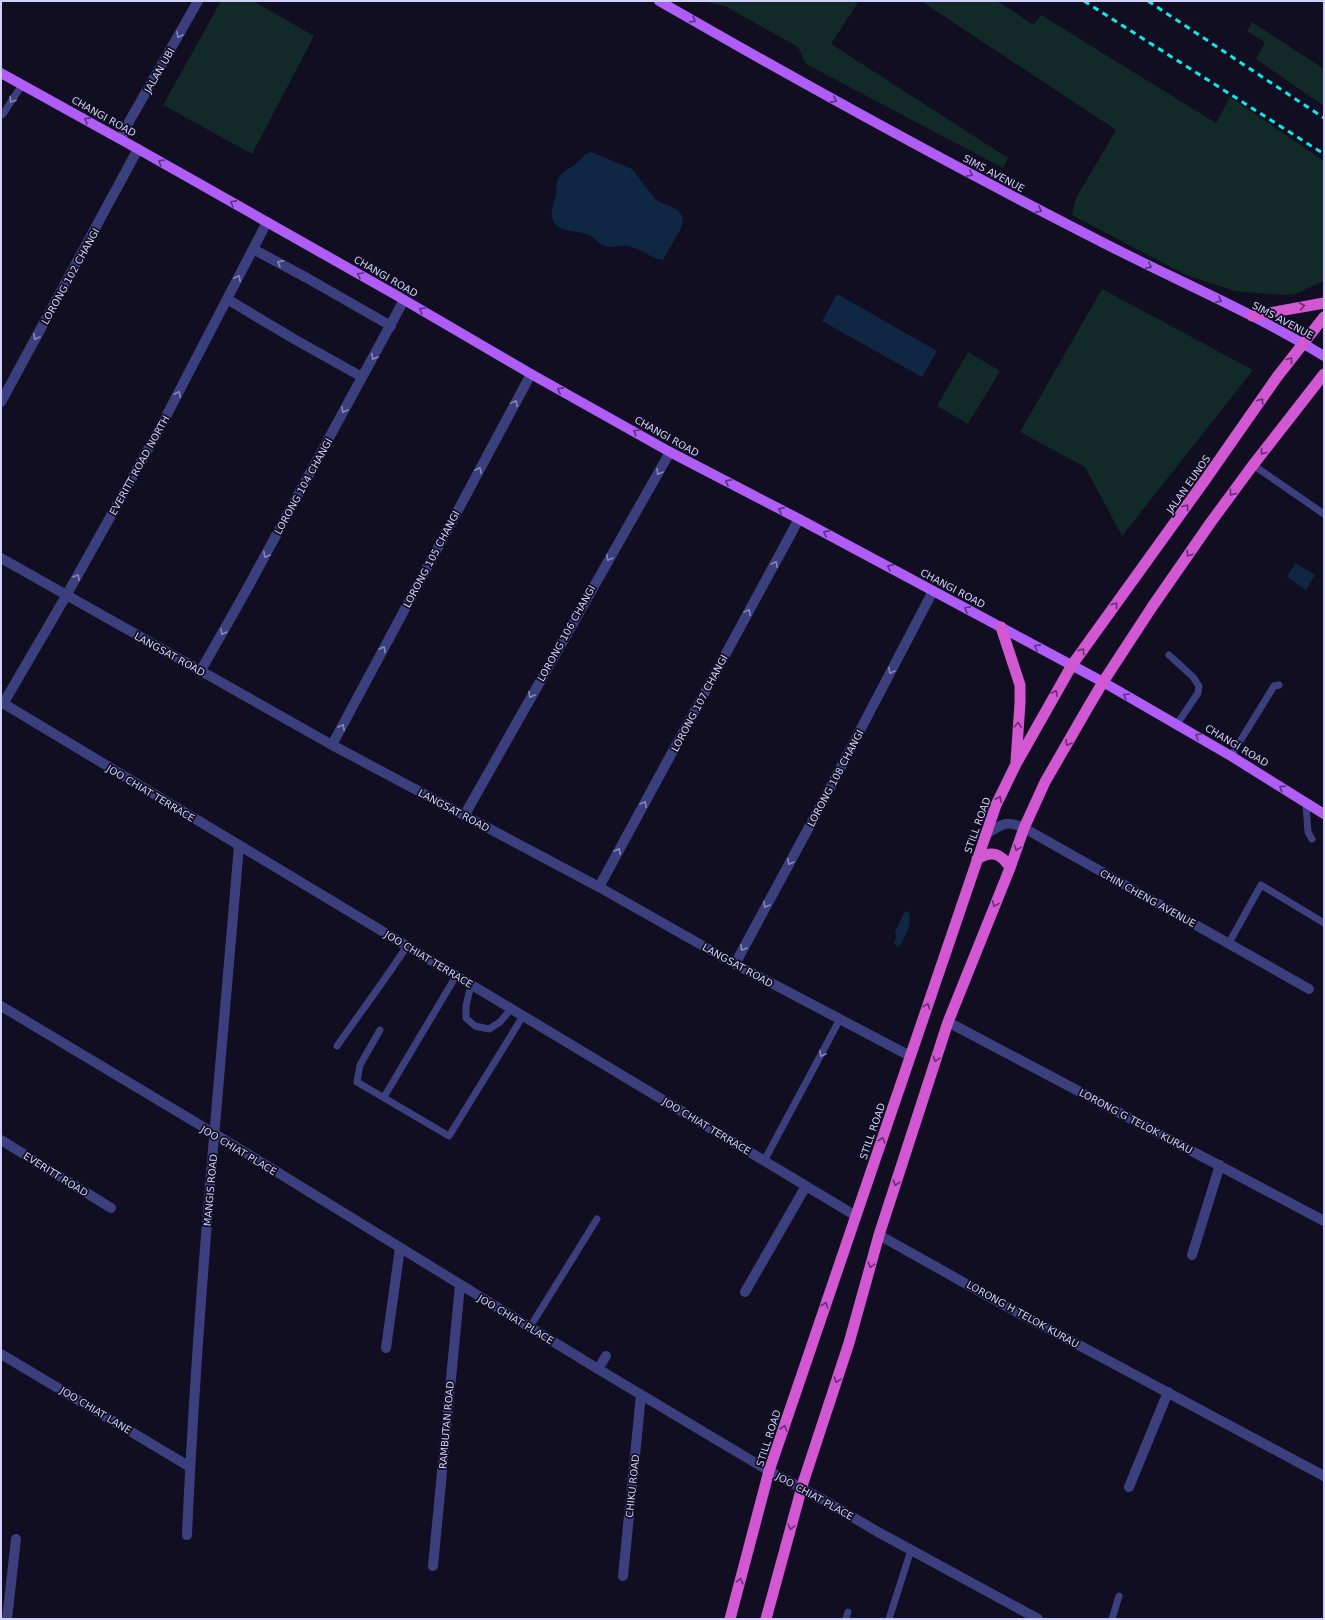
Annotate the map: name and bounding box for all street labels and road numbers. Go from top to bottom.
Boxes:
street label: JALAN UBI [142,46,177,96]
street label: CHANGI ROAD [70,94,138,139]
street label: SIMS AVENUE [961,153,1026,194]
street label: LORONG 102 CHANGI [39,226,101,326]
street label: CHANGI ROAD [352,254,420,299]
street label: SIMS AVENUE [1250,300,1315,341]
street label: EVERITT ROAD NORTH [107,414,171,517]
street label: CHANGI ROAD [633,414,701,459]
street label: LORONG 104 CHANGI [272,436,334,536]
street label: JALAN EUNOS [1164,453,1212,516]
street label: LORONG 105 CHANGI [401,509,462,610]
street label: CHANGI ROAD [918,567,987,610]
street label: LORONG 106 CHANGI [535,583,597,683]
street label: LANGSAT ROAD [133,630,207,679]
street label: LORONG 107 CHANGI [669,653,730,754]
street label: CHANGI ROAD [1203,722,1271,769]
street label: LORONG 108 CHANGI [805,728,866,829]
street label: JOO CHIAT TERRACE [104,762,197,824]
street label: LANGSAT ROAD [416,787,491,834]
street label: STILL ROAD [962,795,993,855]
street label: CHIN CHENG AVENUE [1098,867,1198,929]
street label: JOO CHIAT TERRACE [382,928,475,990]
street label: LANGSAT ROAD [701,941,775,990]
street label: LORONG G TELOK KURAU [1077,1087,1194,1156]
street label: JOO CHIAT TERRACE [660,1095,753,1157]
street label: STILL ROAD [858,1101,887,1161]
street label: JOO CHIAT PLACE [198,1123,279,1177]
street label: EVERITT ROAD [22,1150,90,1199]
street label: MANGIS ROAD [202,1153,219,1227]
street label: LORONG H TELOK KURAU [965,1279,1081,1350]
street label: JOO CHIAT PLACE [475,1292,556,1346]
street label: RAMBUTAN ROAD [437,1380,456,1469]
street label: JOO CHIAT LANE [57,1384,133,1436]
street label: STILL ROAD [754,1408,783,1468]
street label: CHIKU ROAD [624,1454,641,1518]
street label: JOO CHIAT PLACE [773,1470,855,1522]

